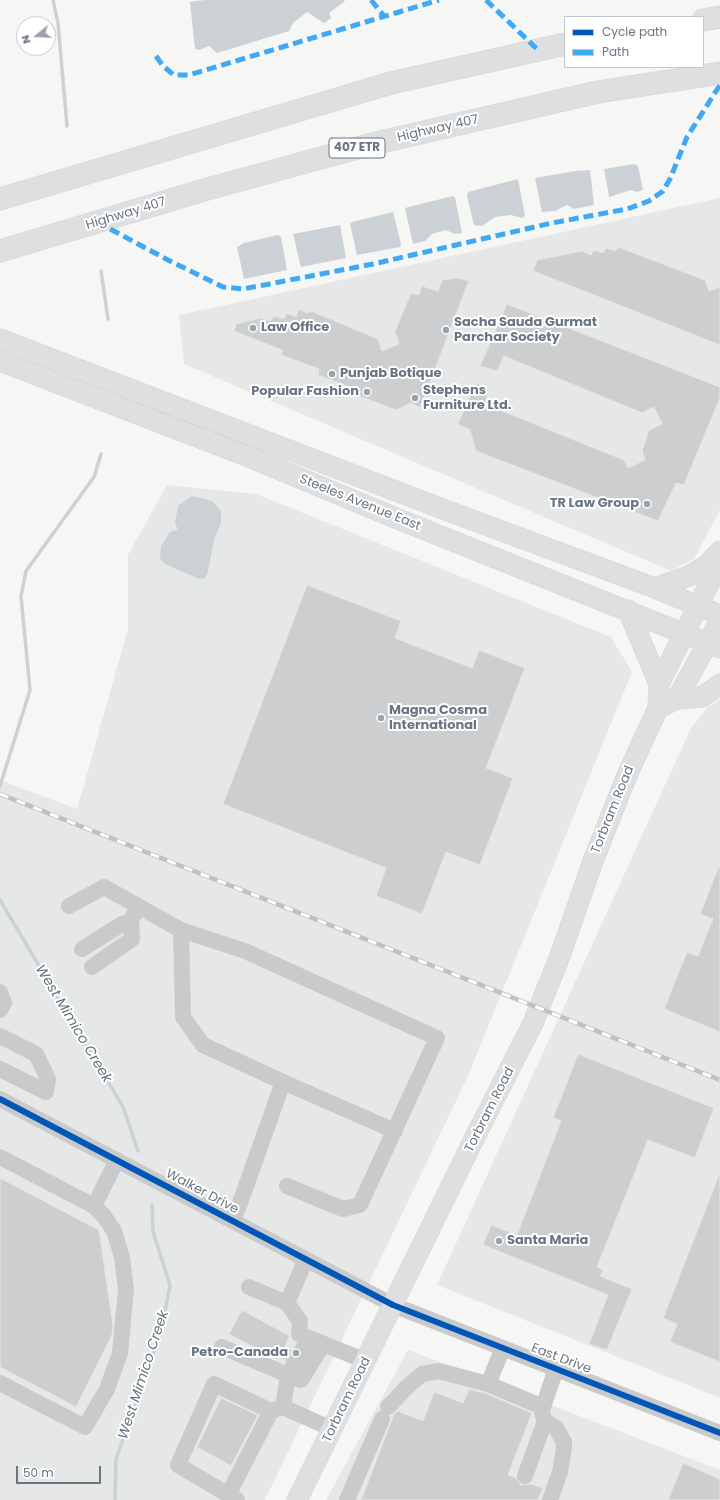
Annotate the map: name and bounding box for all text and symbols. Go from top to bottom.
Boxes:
north arrow [16,16,56,56]
legend [564,16,704,68]
text: Cycle path [602,23,667,40]
text: N [17,33,34,46]
text: Path [602,43,629,60]
street label: Highway 407 [396,112,480,146]
road number: 407 ETR [329,138,385,158]
street label: Highway 407 [84,194,168,234]
place label: Sacha Sauda Gurmat Parchar Society [454,315,597,346]
place label: Law Office [261,320,329,336]
marker: Law Office [248,323,258,333]
marker: Sacha Sauda Gurmat Parchar Society [441,325,451,335]
place label: Punjab Botique [340,366,441,382]
marker: Punjab Botique [327,369,337,379]
place label: Stephens Furniture Ltd. [423,383,511,414]
place label: Popular Fashion [251,384,359,400]
marker: Popular Fashion [362,387,372,397]
marker: Stephens Furniture Ltd. [410,393,420,403]
street label: Steeles Avenue East [297,472,423,534]
place label: TR Law Group [550,496,639,512]
marker: TR Law Group [642,499,652,509]
place label: Magna Cosma International [389,703,487,734]
marker: Magna Cosma International [376,713,386,723]
street label: Torbram Road [588,764,638,856]
water label: West Mimico Creek [31,962,115,1086]
street label: Torbram Road [462,1065,518,1155]
street label: Walker Drive [163,1166,241,1218]
place label: Santa Maria [507,1233,588,1249]
marker: Santa Maria [494,1236,504,1246]
water label: West Mimico Creek [115,1308,173,1442]
street label: East Drive [529,1340,593,1378]
place label: Petro-Canada [191,1345,288,1361]
marker: Petro-Canada [291,1348,301,1358]
street label: Torbram Road [320,1355,374,1445]
scale bar [18,1458,103,1484]
text: 50 m [23,1464,54,1481]

